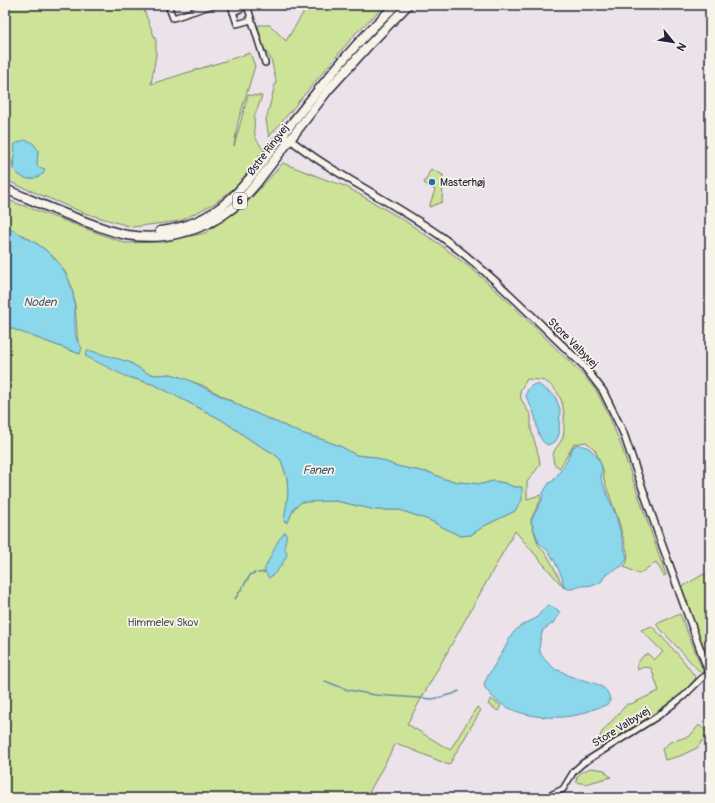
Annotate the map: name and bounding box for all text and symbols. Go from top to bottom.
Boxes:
north arrow [653,22,693,62]
text: N [673,40,689,54]
street label: Østre Ringvej [245,122,291,178]
place label: Masterhøj [440,176,485,189]
marker: Masterhøj [427,177,437,187]
road number: 6 [233,193,247,209]
water label: Noden [23,295,58,310]
street label: Store Valbyvej [545,315,601,371]
water label: Fanen [303,463,335,478]
park label: Himmelev Skov [128,616,198,629]
street label: Store Valbyvej [590,704,652,750]

